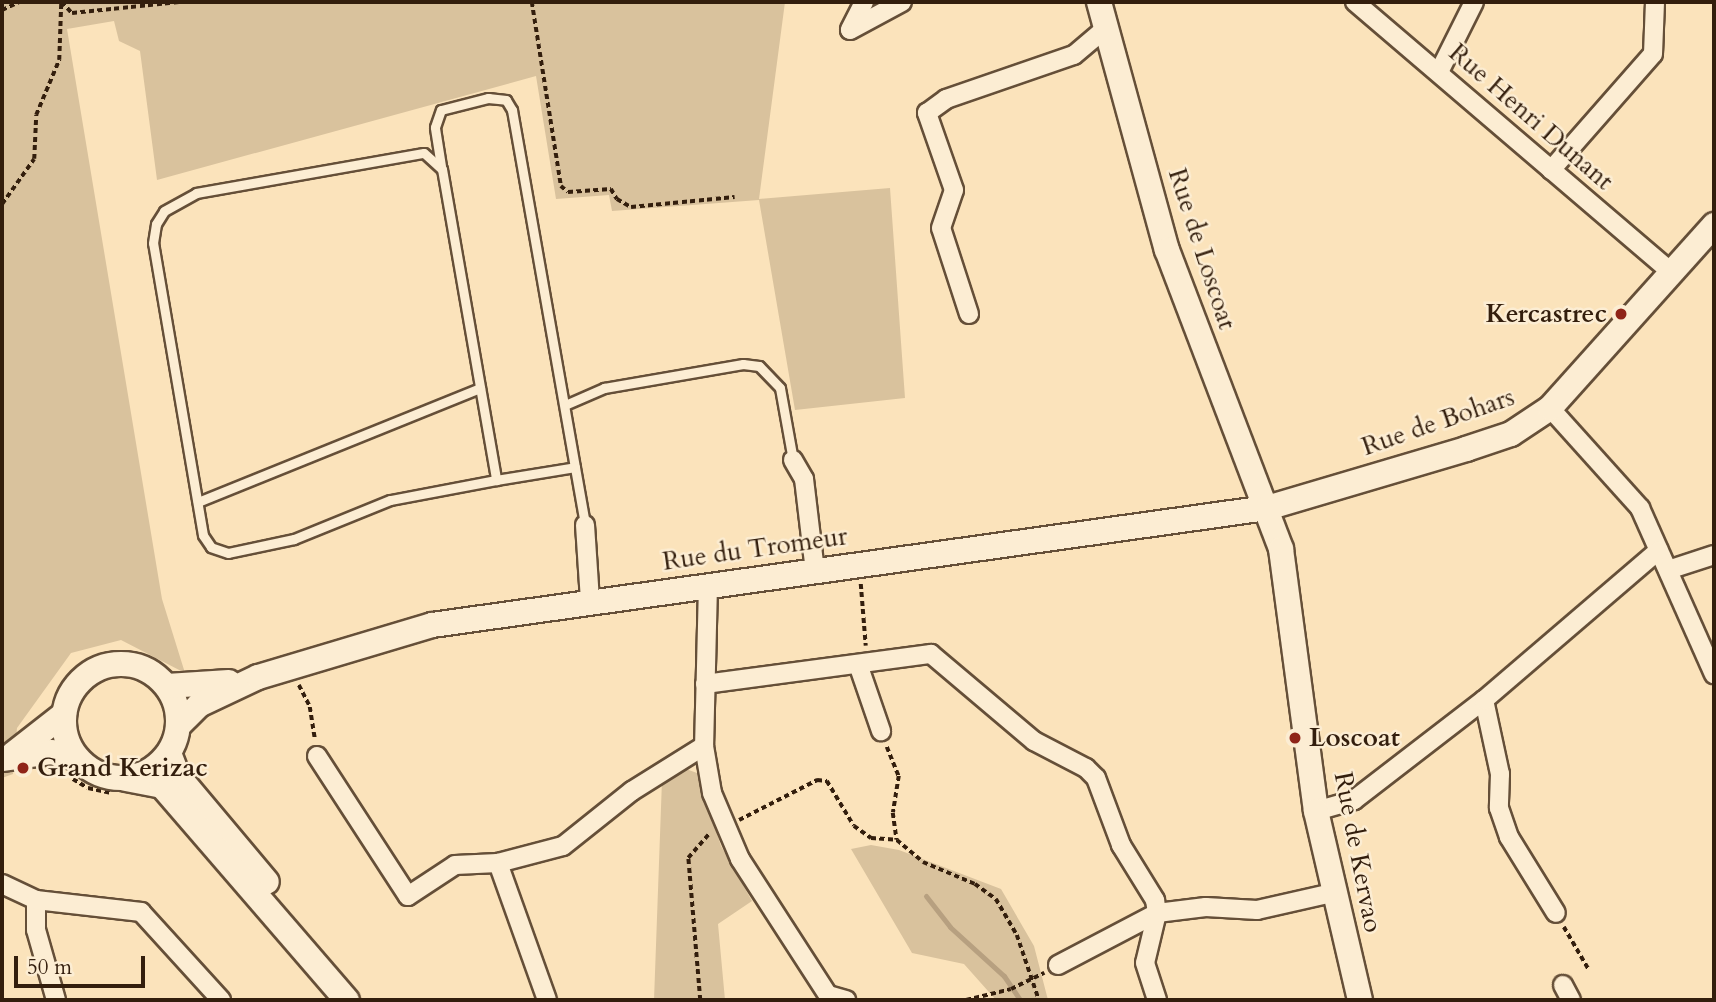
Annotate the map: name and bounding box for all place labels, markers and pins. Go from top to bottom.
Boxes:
place label: Kercastrec [1486,298,1607,330]
marker: Kercastrec [1613,306,1629,322]
place label: Loscoat [1309,722,1400,754]
marker: Loscoat [1287,730,1303,746]
place label: Grand Kerizac [37,752,208,784]
marker: Grand Kerizac [15,760,31,776]

